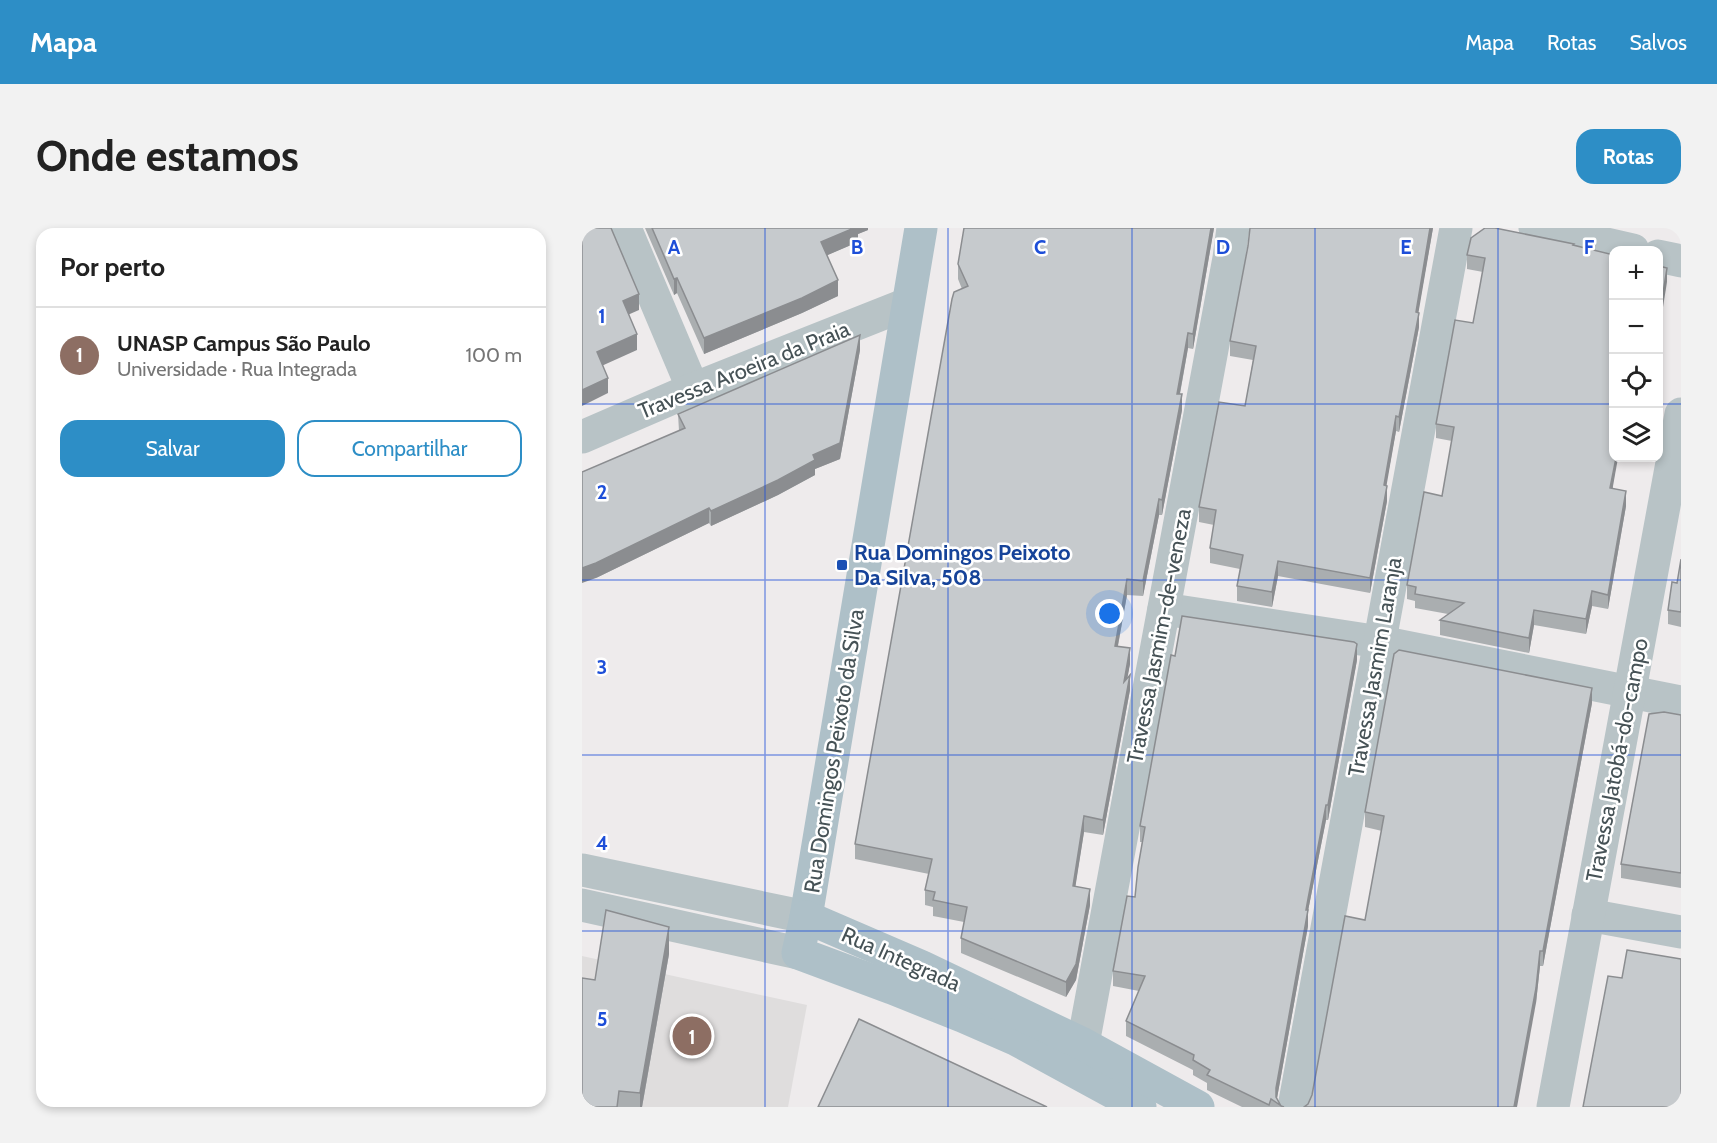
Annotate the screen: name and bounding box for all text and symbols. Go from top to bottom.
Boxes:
text: Mapa [30,25,97,59]
text: Mapa [1465,30,1514,55]
text: Rotas [1547,30,1596,55]
text: Salvos [1629,30,1687,55]
button: Rotas [1576,129,1681,184]
text: Onde estamos [36,130,299,182]
text: A [668,235,681,259]
text: B [851,235,863,259]
text: C [1034,235,1046,259]
text: D [1216,235,1230,259]
text: E [1400,235,1412,259]
text: F [1584,235,1595,259]
map controls [1609,246,1663,462]
button: + [1609,246,1663,300]
text: Por perto [60,251,165,283]
button: − [1609,300,1663,354]
text: 1 [598,304,606,328]
street label: Travessa Aroeira da Praia [634,315,854,425]
text: UNASP Campus São Paulo [117,330,371,357]
text: 1 [76,343,83,367]
text: 100 m [466,343,522,367]
button: locate [1609,354,1663,408]
text: Universidade · Rua Integrada [117,357,357,381]
button: layers [1609,408,1663,462]
button: Salvar [60,420,285,477]
button: Compartilhar [297,420,522,477]
text: 2 [597,480,607,504]
street label: Travessa Jasmim-de-veneza [1121,506,1197,766]
place label: Rua Domingos Peixoto Da Silva, 508 [854,539,1070,591]
street label: Travessa Jasmim Laranja [1342,555,1408,779]
marker: Rua Domingos Peixoto Da Silva, 508 [835,558,849,572]
your location [1095,599,1124,628]
street label: Rua Domingos Peixoto da Silva [798,607,870,895]
street label: Travessa Jatobá-do-campo [1580,636,1654,884]
text: 3 [597,655,607,679]
text: 4 [596,831,608,855]
street label: Rua Integrada [837,921,965,997]
text: 5 [597,1007,607,1031]
pin: 1 [672,1014,712,1058]

